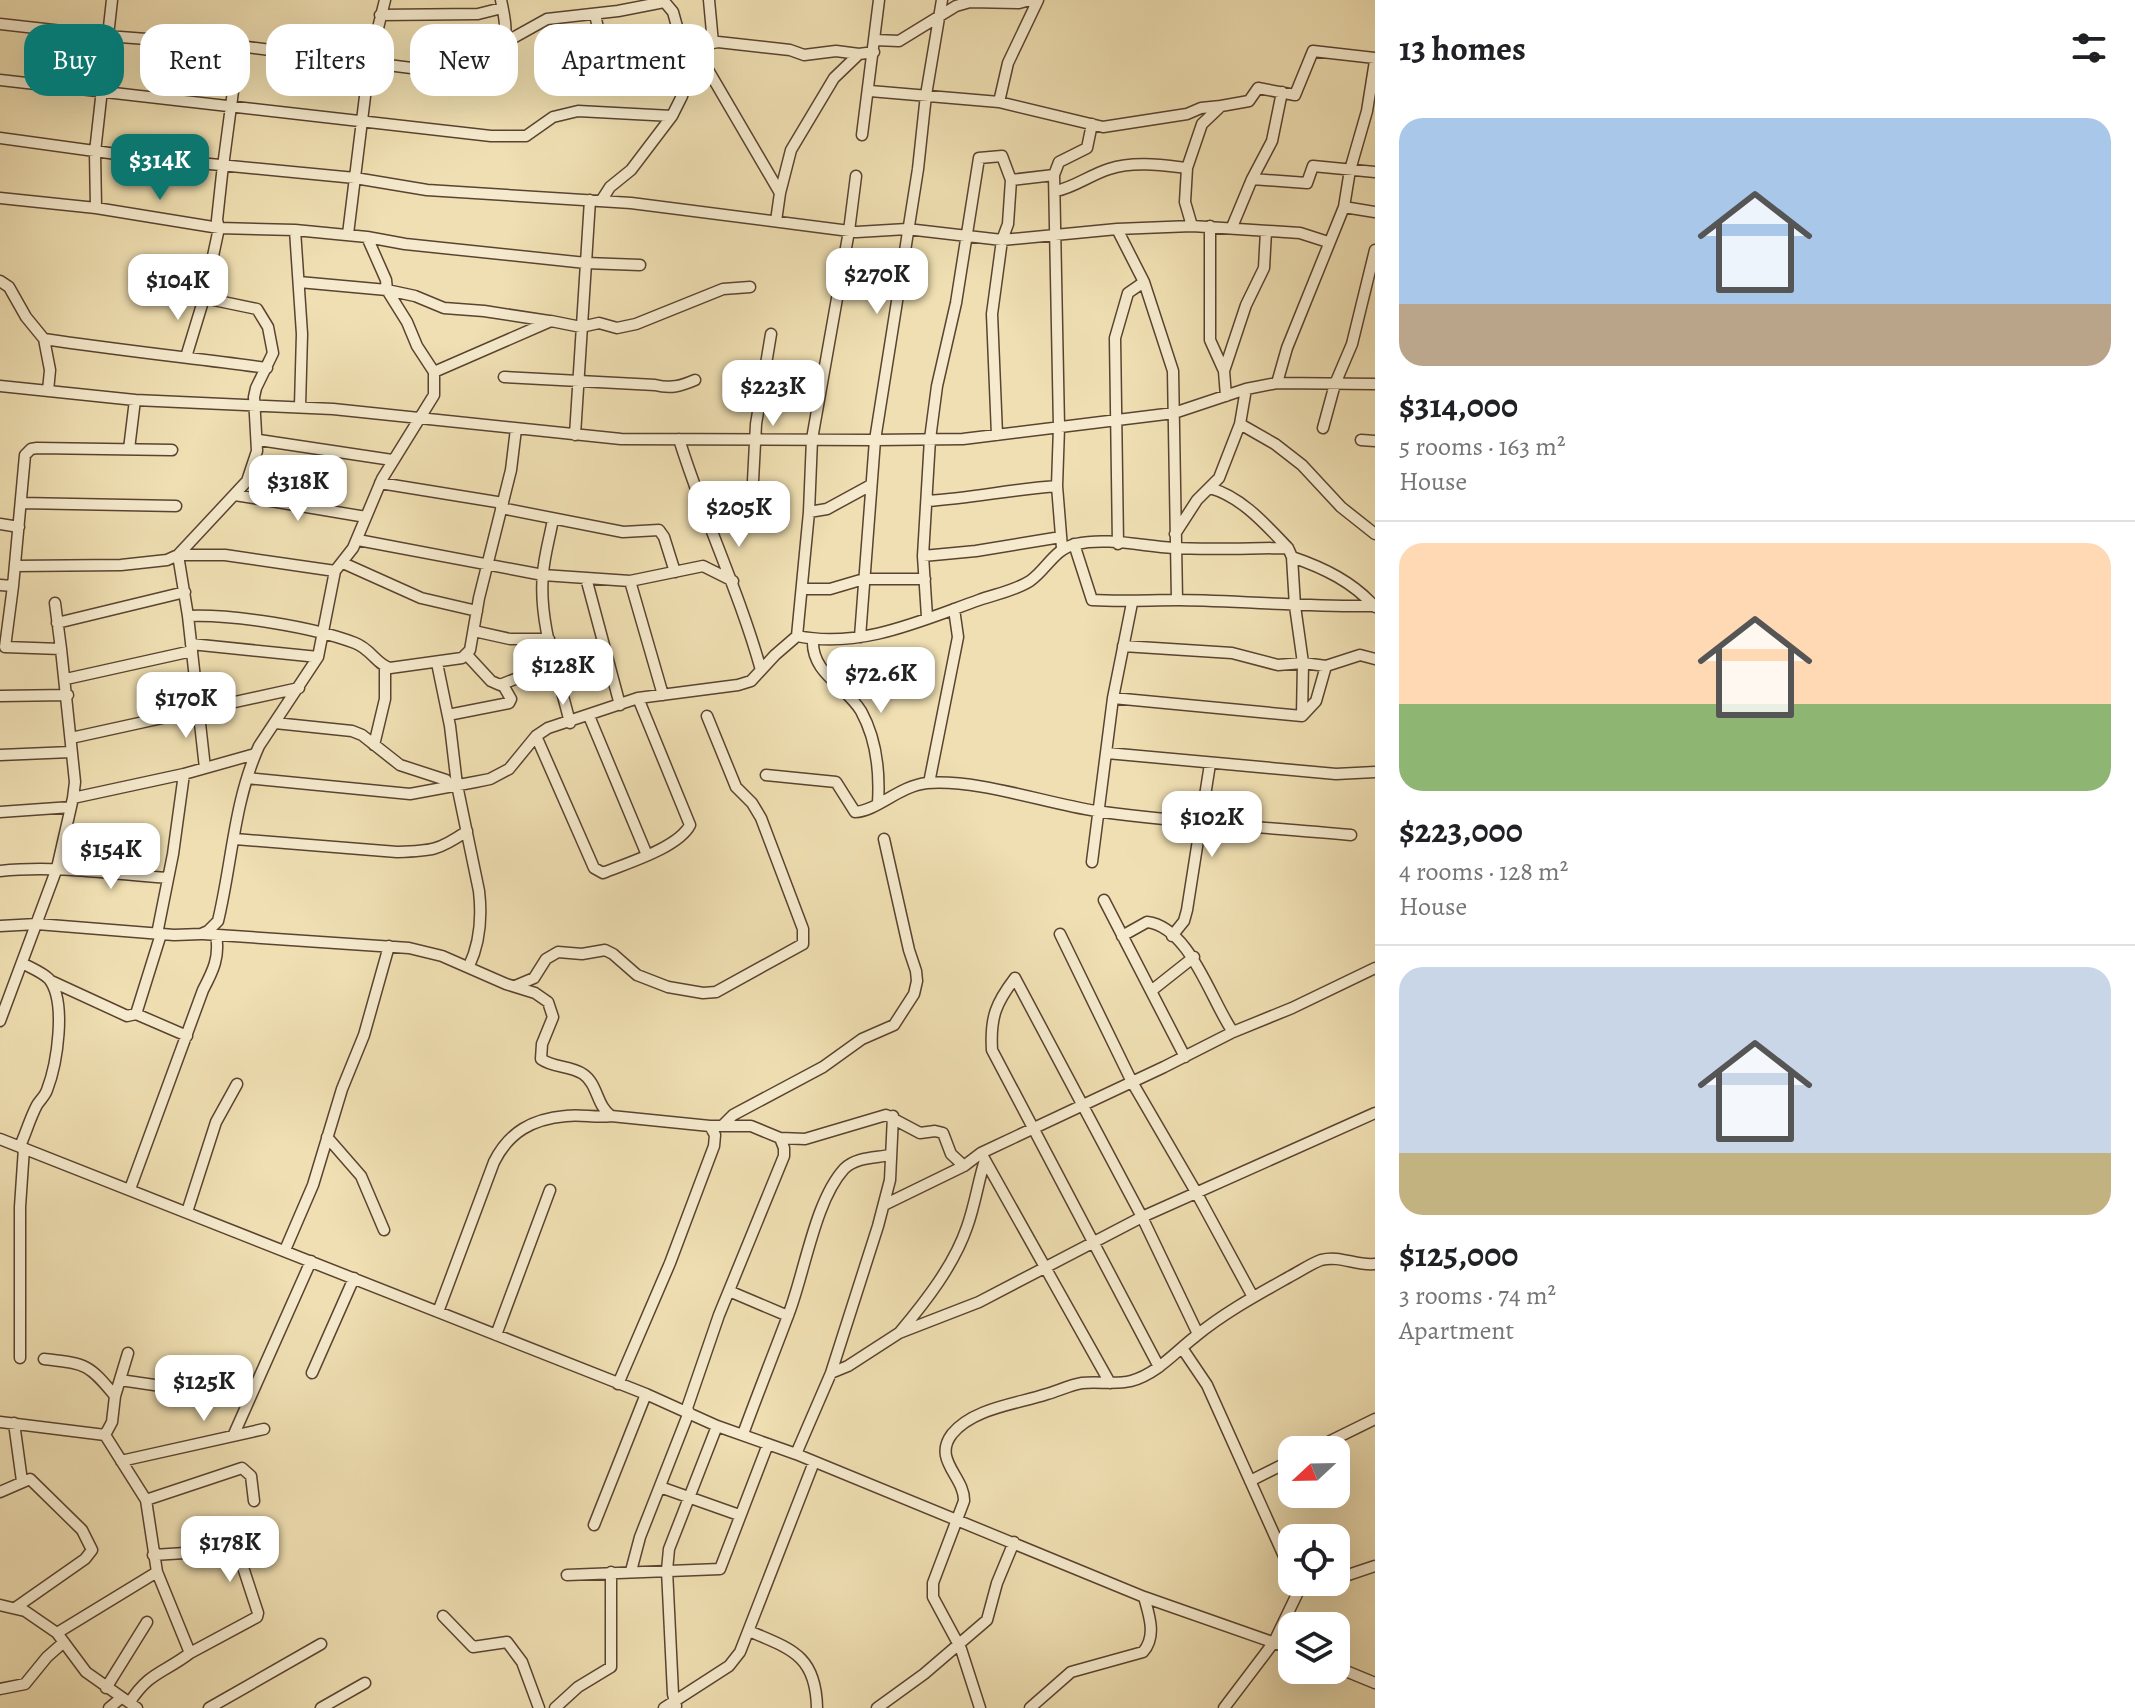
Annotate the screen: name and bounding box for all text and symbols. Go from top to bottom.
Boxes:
chip: Buy [24,24,124,96]
chip: Rent [140,24,250,96]
chip: Filters [266,24,394,96]
chip: New [410,24,518,96]
chip: Apartment [534,24,714,96]
text: 13 homes [1399,25,1526,72]
icon: filters [2067,26,2111,70]
pin: $314K [104,134,216,202]
text: $314K [129,142,191,177]
icon: home [1683,170,1827,314]
pin: $270K [821,248,933,316]
pin: $104K [122,254,234,322]
text: $270K [844,256,910,291]
text: $104K [146,262,210,297]
pin: $223K [717,360,829,428]
text: $223K [740,368,806,403]
text: $314,000 [1399,382,1518,429]
text: 5 rooms · 163 m² [1399,429,1566,464]
pin: $318K [242,455,354,523]
text: $318K [267,463,329,498]
text: House [1399,464,1467,499]
pin: $205K [683,481,795,549]
text: $205K [706,489,772,524]
icon: home [1683,595,1827,739]
pin: $128K [507,639,619,707]
text: $128K [531,647,595,682]
pin: $72.6K [816,647,946,715]
text: $72.6K [845,655,917,690]
pin: $170K [130,672,242,740]
text: $170K [155,680,217,715]
pin: $102K [1156,791,1268,859]
text: $102K [1180,799,1244,834]
text: $223,000 [1399,807,1523,854]
pin: $154K [55,823,167,891]
text: $154K [80,831,142,866]
text: 4 rooms · 128 m² [1399,854,1568,889]
text: House [1399,889,1467,924]
icon: home [1683,1019,1827,1163]
text: $125,000 [1399,1231,1518,1278]
text: 3 rooms · 74 m² [1399,1278,1556,1313]
text: Apartment [1399,1313,1514,1348]
pin: $125K [148,1355,260,1423]
text: $125K [173,1363,235,1398]
north arrow [1278,1436,1350,1508]
map controls [1278,1436,1350,1684]
pin: $178K [174,1516,286,1584]
text: $178K [199,1524,261,1559]
button: locate [1278,1524,1350,1596]
button: layers [1278,1612,1350,1684]

